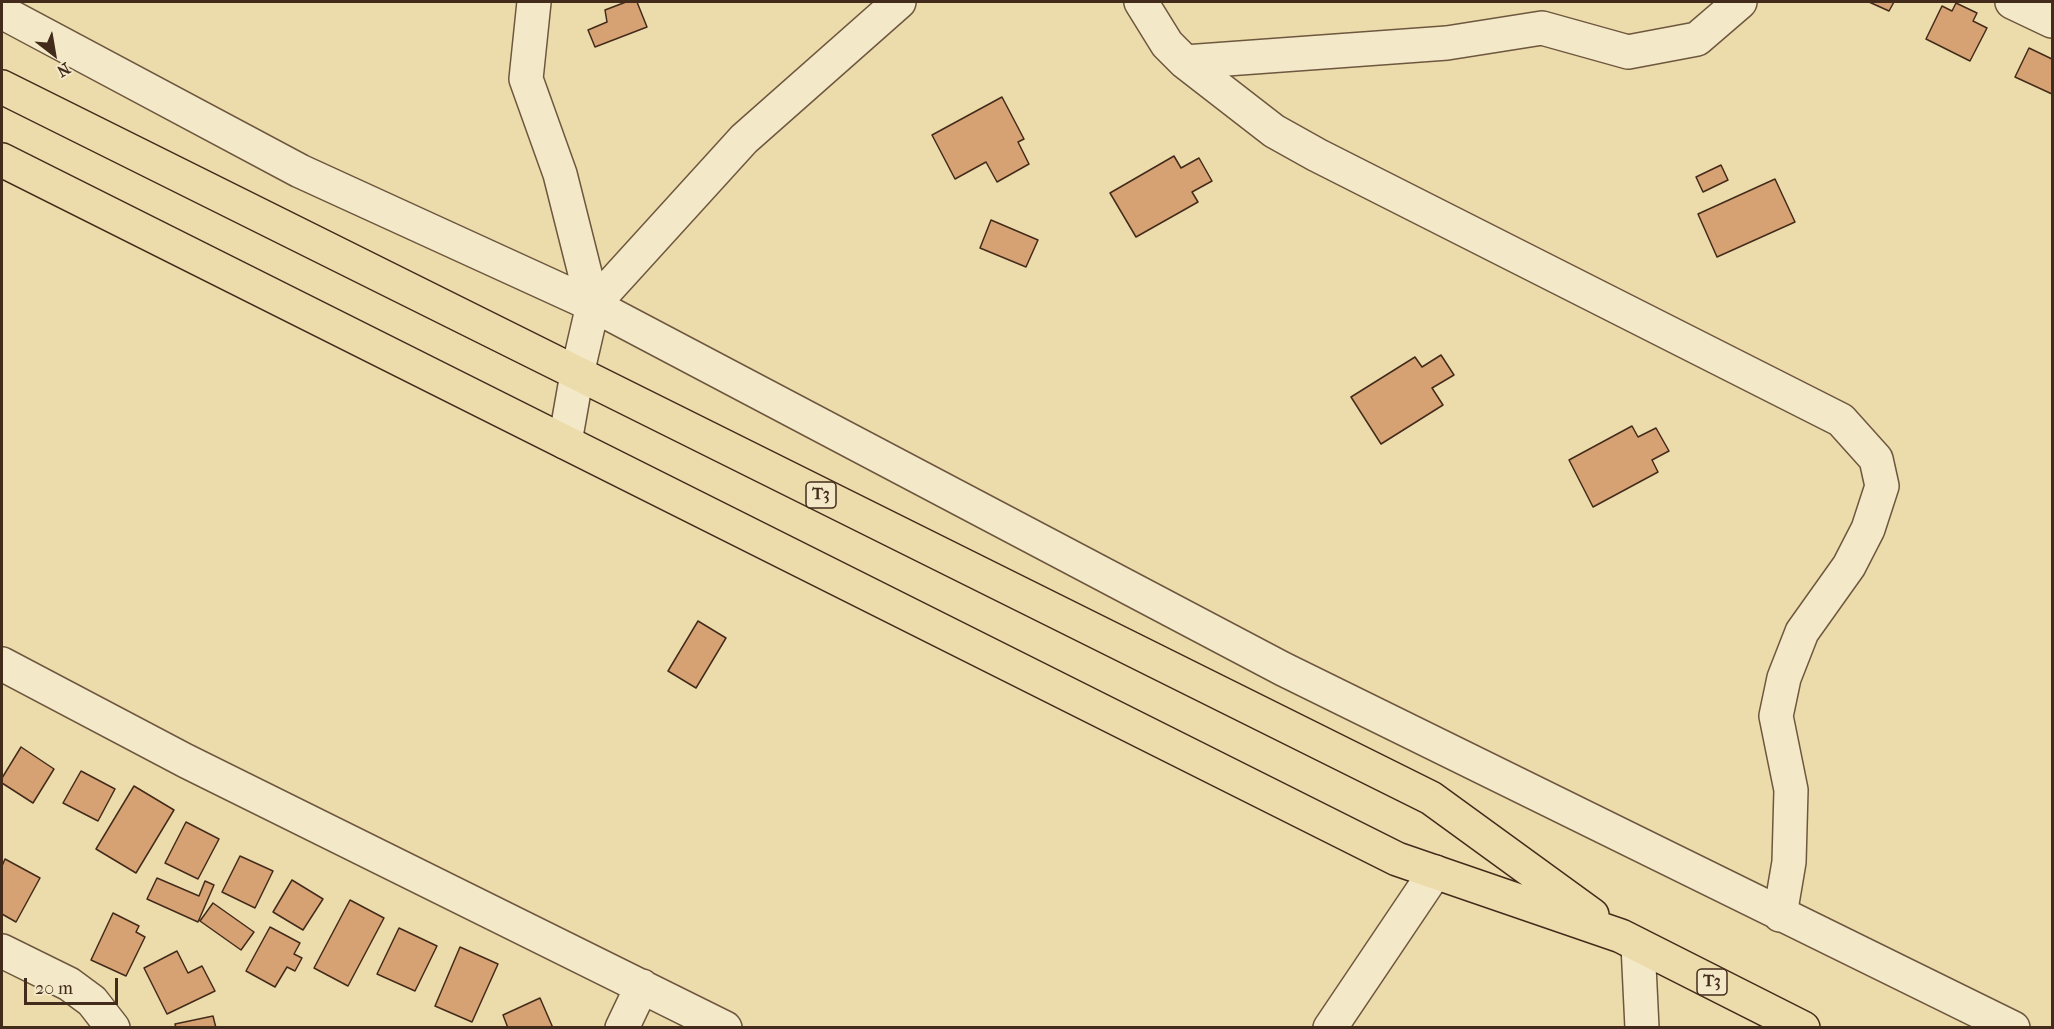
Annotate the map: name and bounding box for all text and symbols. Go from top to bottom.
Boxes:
north arrow [24,24,84,84]
text: N [53,59,74,81]
road number: T3 [806,482,836,508]
scale bar [27,966,122,1004]
road number: T3 [1697,969,1727,995]
text: 20 m [35,978,73,999]

